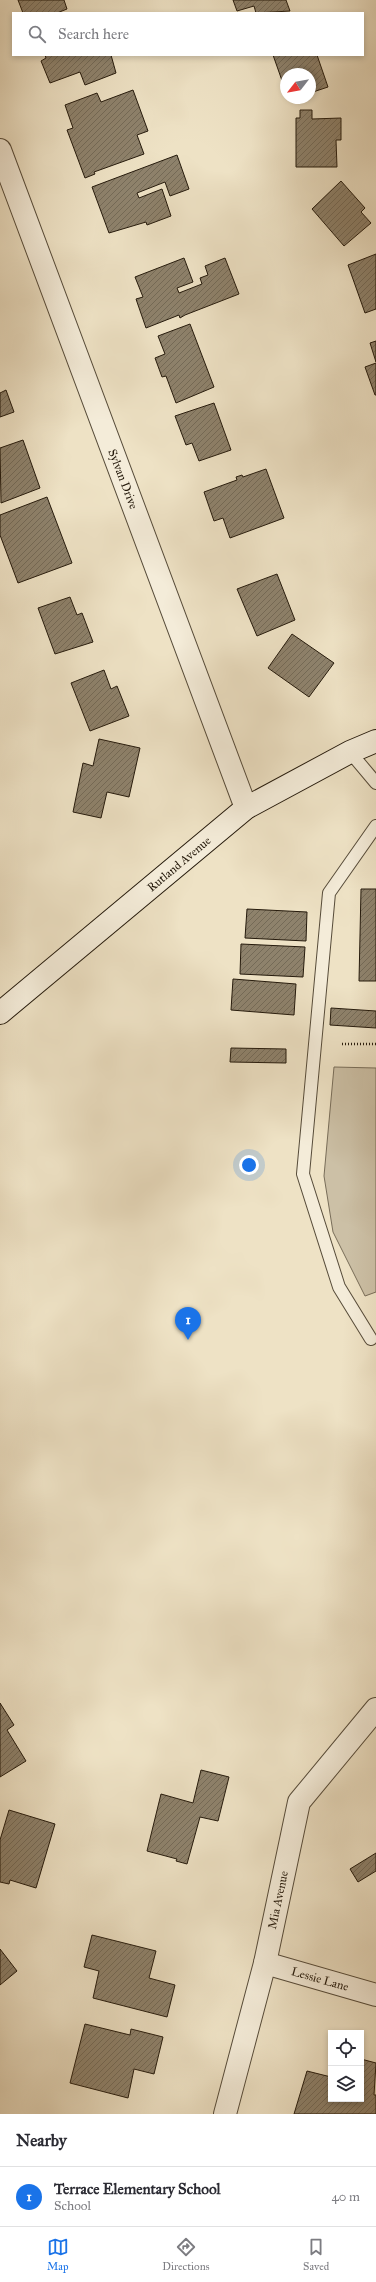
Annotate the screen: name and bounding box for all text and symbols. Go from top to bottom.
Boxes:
search box [12,12,364,56]
icon: search [26,23,48,45]
text: Search here [58,25,129,43]
north arrow [280,68,316,104]
street label: Sylvan Drive [105,447,141,511]
street label: Rutland Avenue [144,833,214,895]
your location [239,1155,259,1175]
pin: 1 [175,1307,201,1340]
street label: Mia Avenue [265,1870,291,1930]
street label: Lessie Lane [290,1964,350,1994]
map controls [328,2030,364,2102]
button: locate [328,2030,364,2066]
button: layers [328,2066,364,2102]
text: Nearby [16,2130,67,2151]
text: Terrace Elementary School [54,2180,221,2198]
text: 1 [26,2189,32,2205]
text: 40 m [331,2189,360,2205]
text: School [54,2198,91,2214]
tab: Map [47,2236,69,2273]
tab: Directions [162,2236,210,2273]
tab: Saved [303,2236,329,2273]

